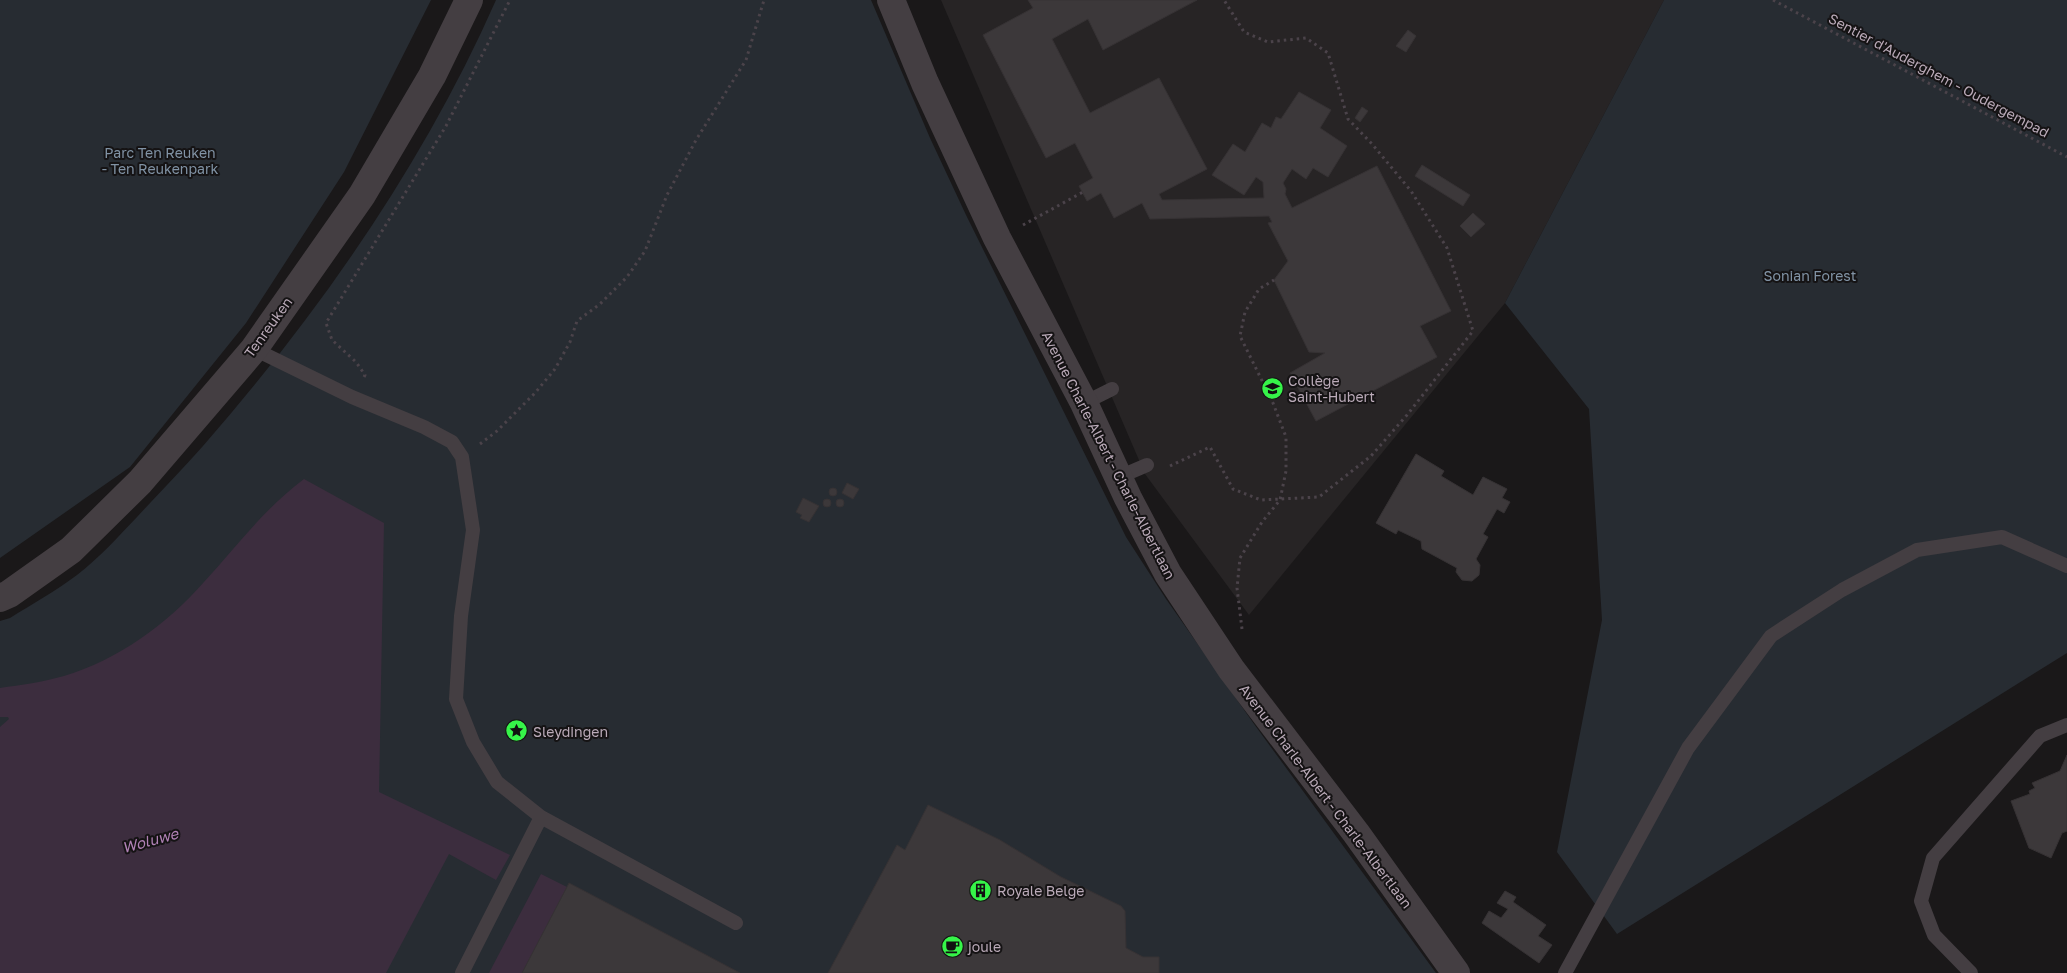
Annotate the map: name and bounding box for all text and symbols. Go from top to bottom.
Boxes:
street label: Sentier d'Auderghem - Oudergempad [1826,9,2052,141]
park label: Parc Ten Reuken - Ten Reukenpark [102,144,218,177]
park label: Sonian Forest [1764,267,1856,284]
street label: Tenreuken [240,294,296,360]
street label: Avenue Charle-Albert - Charle-Albertlaan [1039,328,1179,582]
place label: Collège Saint-Hubert [1288,372,1375,405]
school or university icon: Collège Saint-Hubert [1260,376,1284,400]
street label: Avenue Charle-Albert - Charle-Albertlaan [1236,681,1416,911]
place icon: Sleydingen [505,719,529,743]
place label: Sleydingen [533,723,608,740]
water label: Woluwe [120,824,181,856]
building icon: Royale Belge [969,878,993,902]
place label: Royale Belge [997,882,1084,899]
cafe icon: joule [940,934,964,958]
place label: joule [967,938,1001,955]

